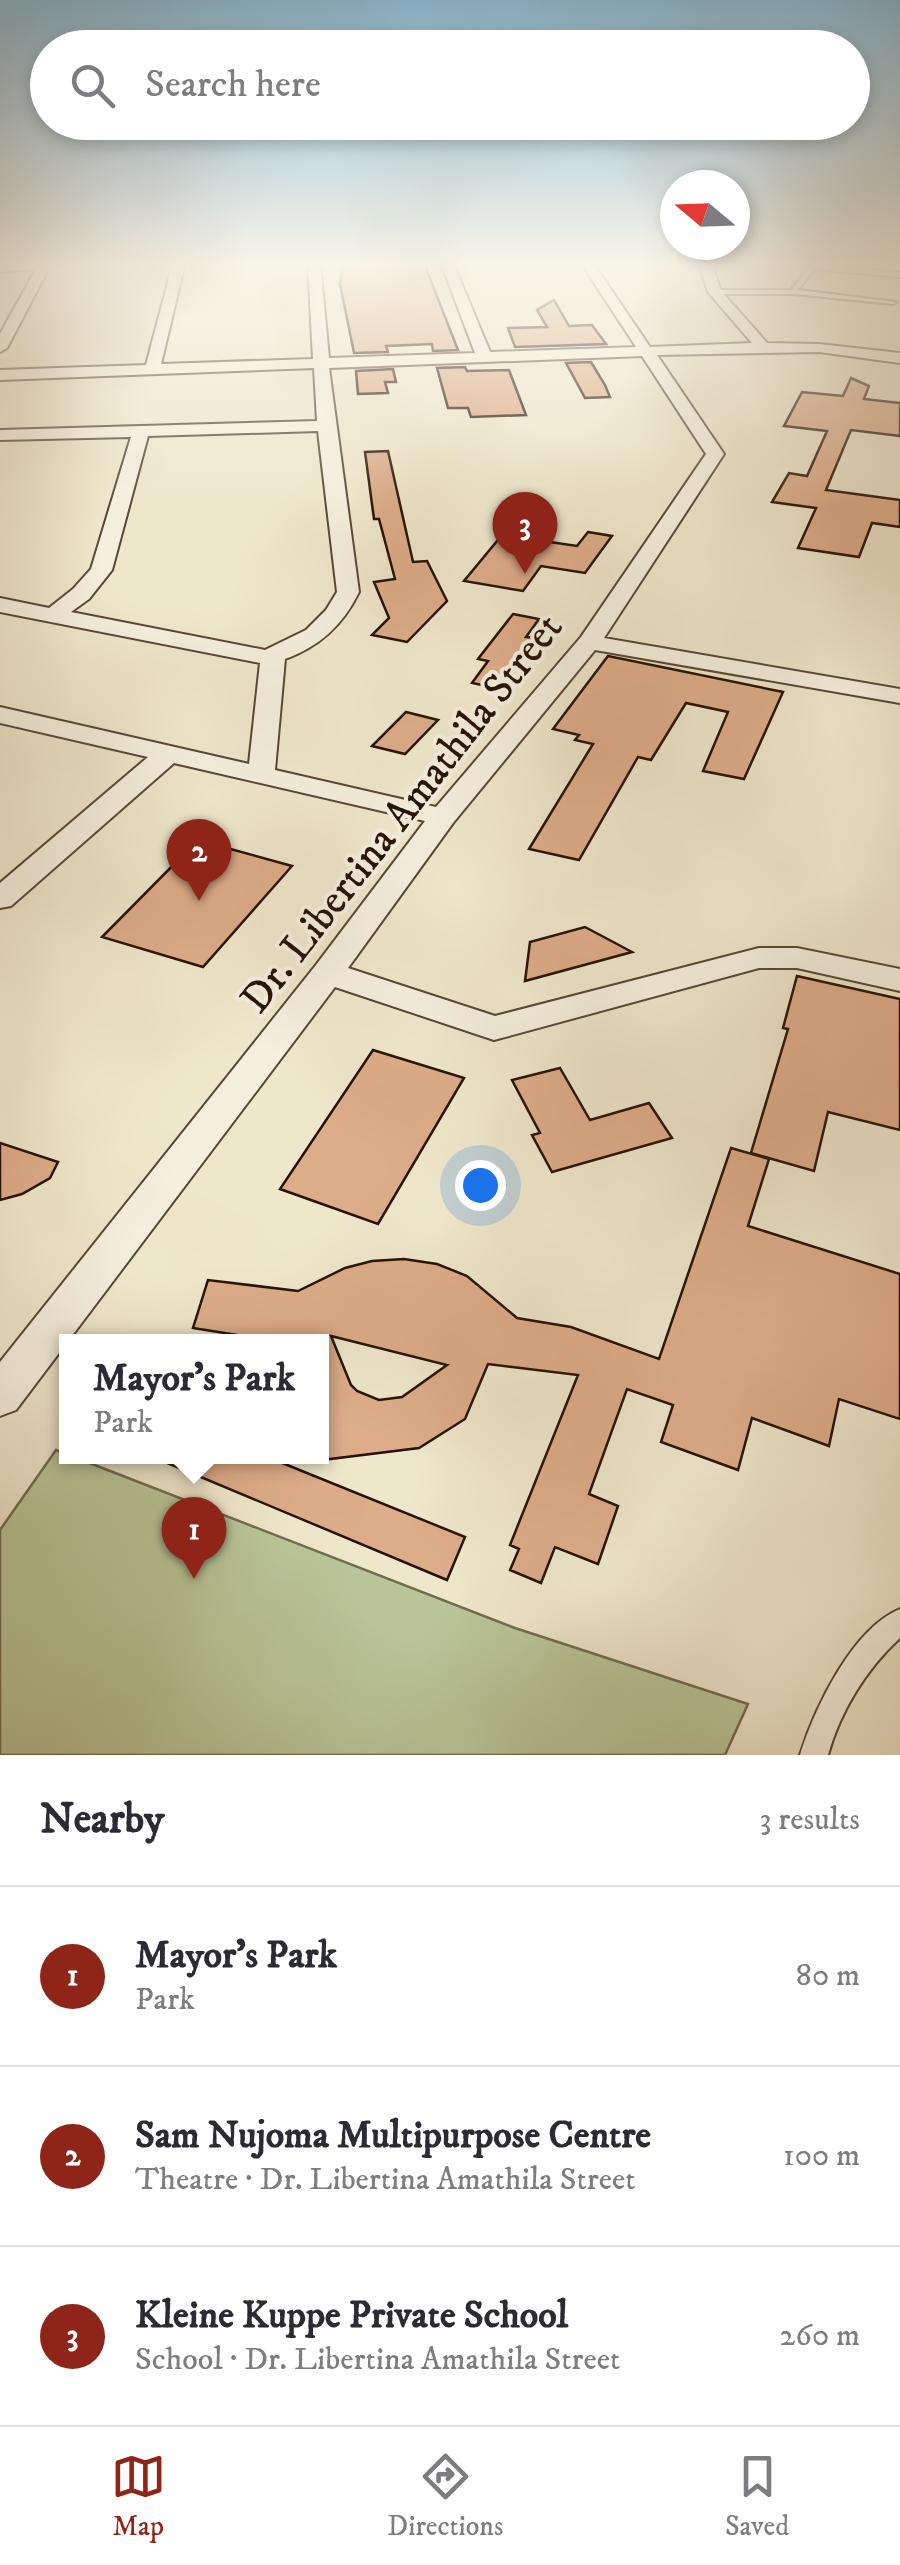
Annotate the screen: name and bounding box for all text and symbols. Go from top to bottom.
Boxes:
search box [30,30,870,140]
icon: search [65,58,120,113]
text: Search here [145,61,321,109]
north arrow [660,170,750,260]
pin: 3 [492,492,558,574]
street label: Dr. Libertina Amathila Street [230,603,575,1024]
pin: 2 [166,818,232,901]
your location [455,1160,506,1211]
popup [59,1334,329,1464]
text: Mayor's Park [93,1355,295,1403]
text: Park [93,1403,153,1443]
pin: 1 [162,1496,226,1579]
text: Nearby [40,1794,164,1846]
text: 3 results [759,1800,860,1840]
text: Mayor's Park [135,1932,337,1980]
text: 1 [67,1956,78,1996]
text: 80 m [796,1956,860,1996]
text: Park [135,1980,195,2020]
text: Sam Nujoma Multipurpose Centre [135,2112,651,2160]
text: 2 [65,2136,80,2176]
text: 100 m [783,2136,860,2176]
text: Theatre · Dr. Libertina Amathila Street [135,2160,635,2200]
text: Kleine Kuppe Private School [135,2292,568,2340]
text: 3 [67,2316,78,2356]
text: 260 m [780,2316,860,2356]
text: School · Dr. Libertina Amathila Street [135,2340,620,2380]
tab: Map [111,2449,166,2544]
tab: Directions [387,2449,503,2544]
tab: Saved [725,2449,789,2544]

